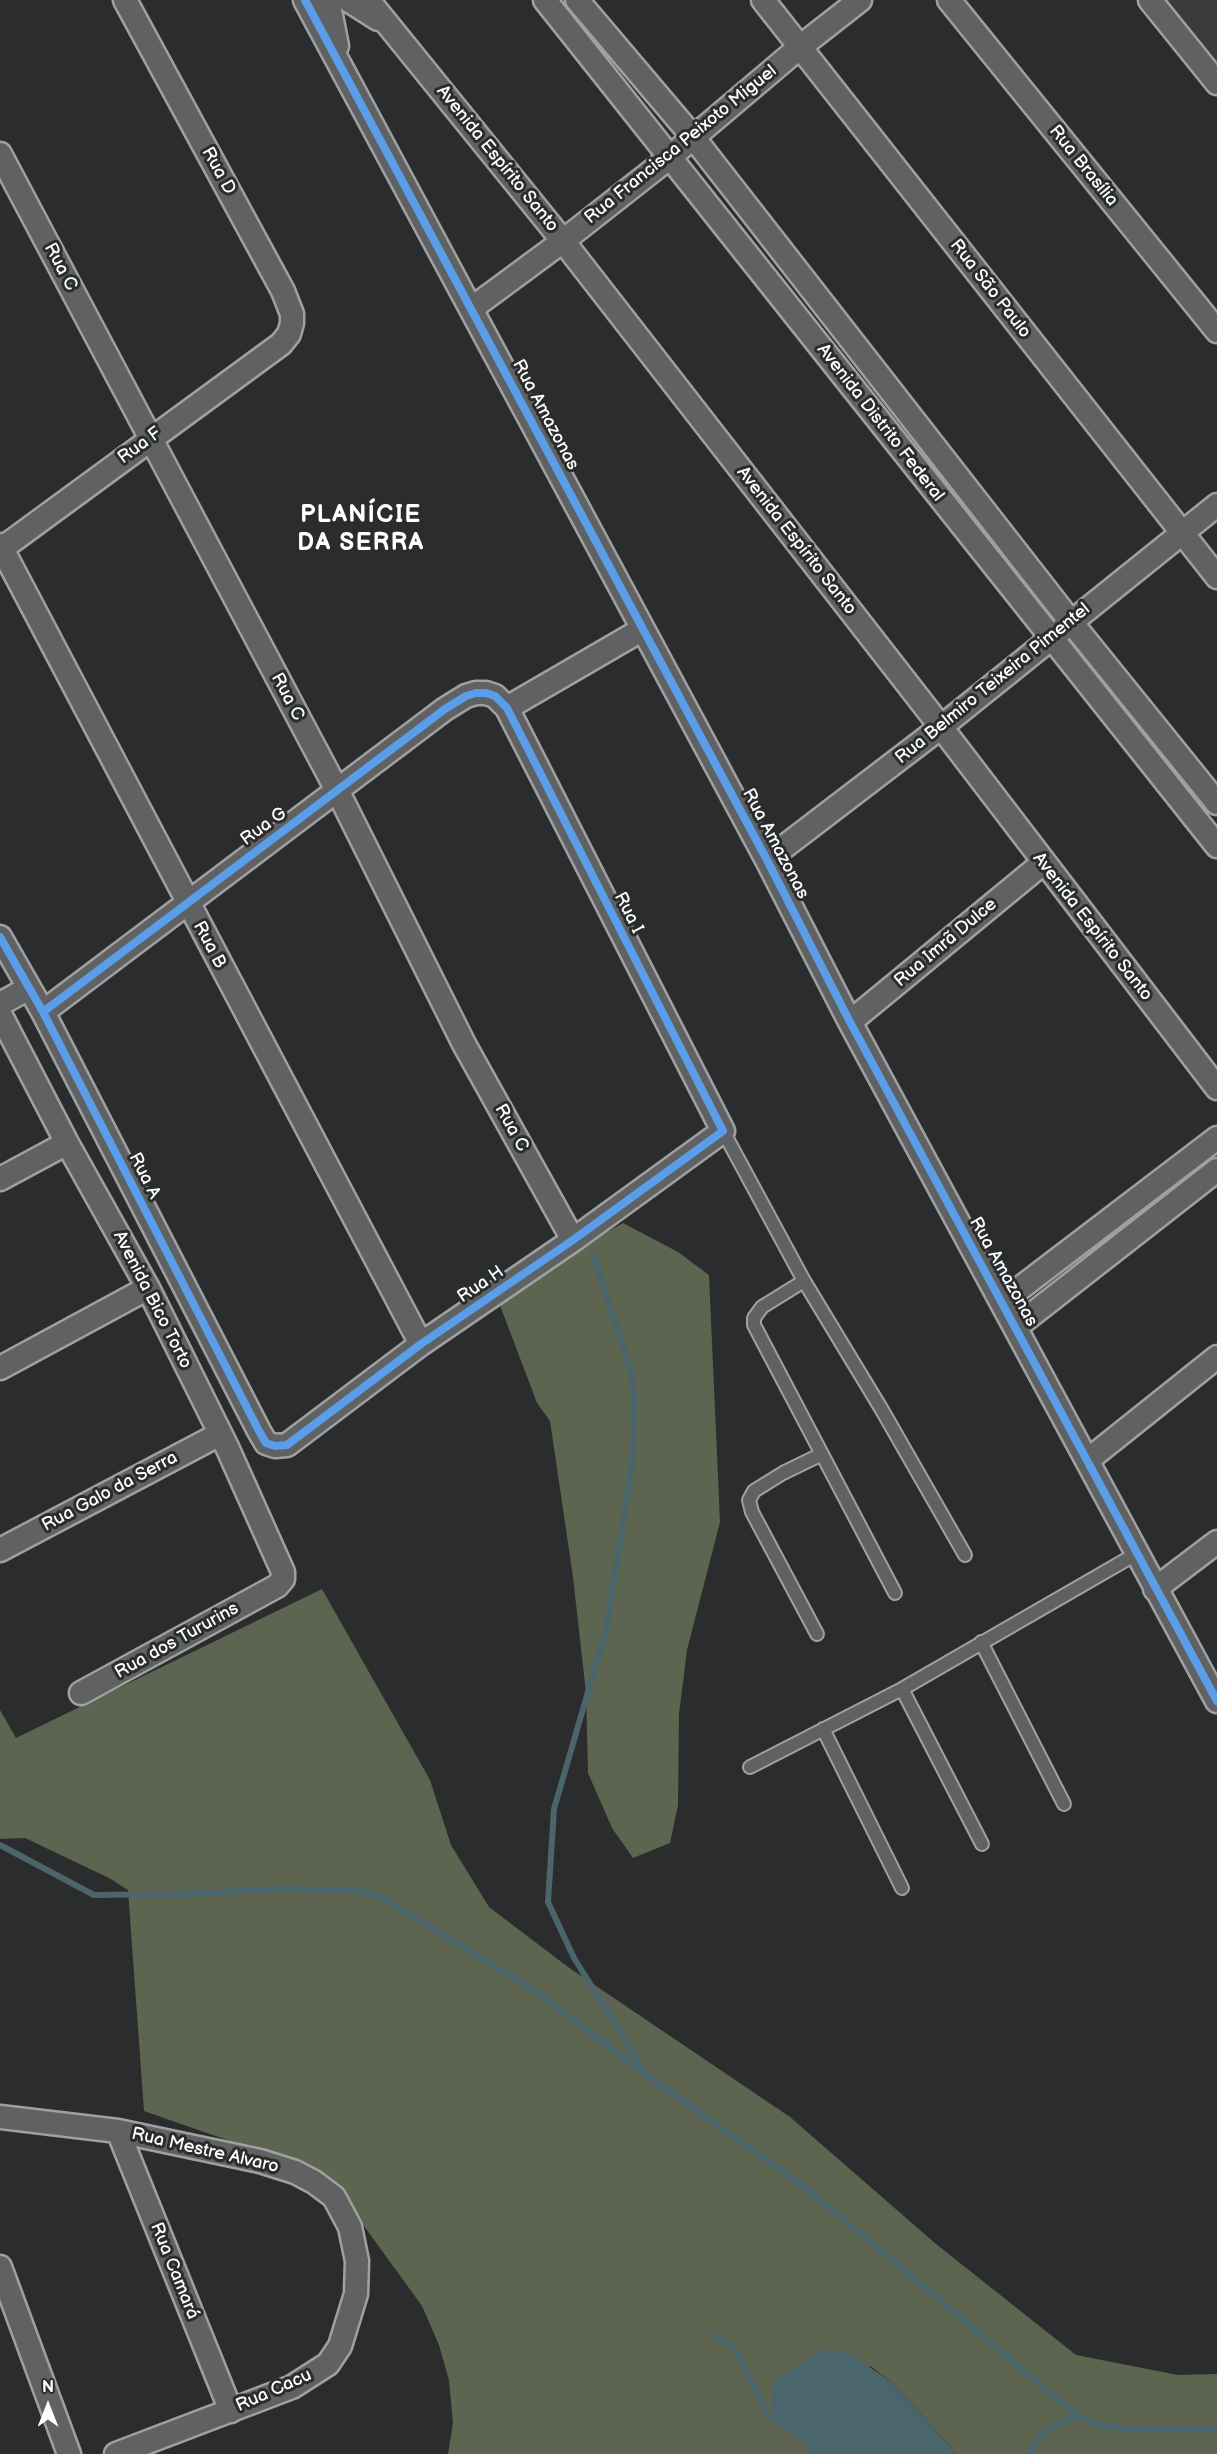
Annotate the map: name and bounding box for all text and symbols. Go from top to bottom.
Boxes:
street label: Rua Francisca Peixoto Miguel [581,61,781,229]
street label: Avenida Espírito Santo [431,81,563,237]
street label: Rua Brasília [1044,121,1122,211]
street label: Rua D [196,143,240,199]
street label: Rua São Paulo [945,235,1035,343]
street label: Rua C [39,240,81,294]
street label: Avenida Distrito Federal [812,340,948,506]
street label: Rua Amazonas [507,356,583,474]
street label: Rua F [114,423,166,469]
street label: Avenida Espírito Santo [731,463,861,619]
district label: PLANÍCIE DA SERRA [297,502,425,558]
street label: Rua Belmiro Teixeira Pimentel [891,599,1095,769]
street label: Rua C [266,670,308,724]
street label: Rua Amazonas [737,785,813,903]
street label: Rua G [237,803,291,851]
street label: Avenida Espírito Santo [1027,849,1157,1005]
street label: Rua I [609,889,647,937]
street label: Rua Imrã Dulce [890,894,1002,992]
street label: Rua B [188,918,230,972]
street label: Rua C [489,1101,533,1155]
street label: Rua A [123,1149,165,1203]
street label: Rua Amazonas [964,1213,1042,1331]
street label: Avenida Bico Torto [108,1228,196,1372]
street label: Rua H [454,1262,508,1308]
street label: Rua Galo da Serra [39,1447,181,1537]
street label: Rua dos Tururins [111,1598,243,1684]
street label: Rua Mestre Alvaro [129,2124,281,2178]
street label: Rua Camará [145,2220,203,2322]
street label: Rua Cacu [233,2365,315,2417]
north arrow [18,2376,78,2436]
text: N [42,2378,54,2397]

